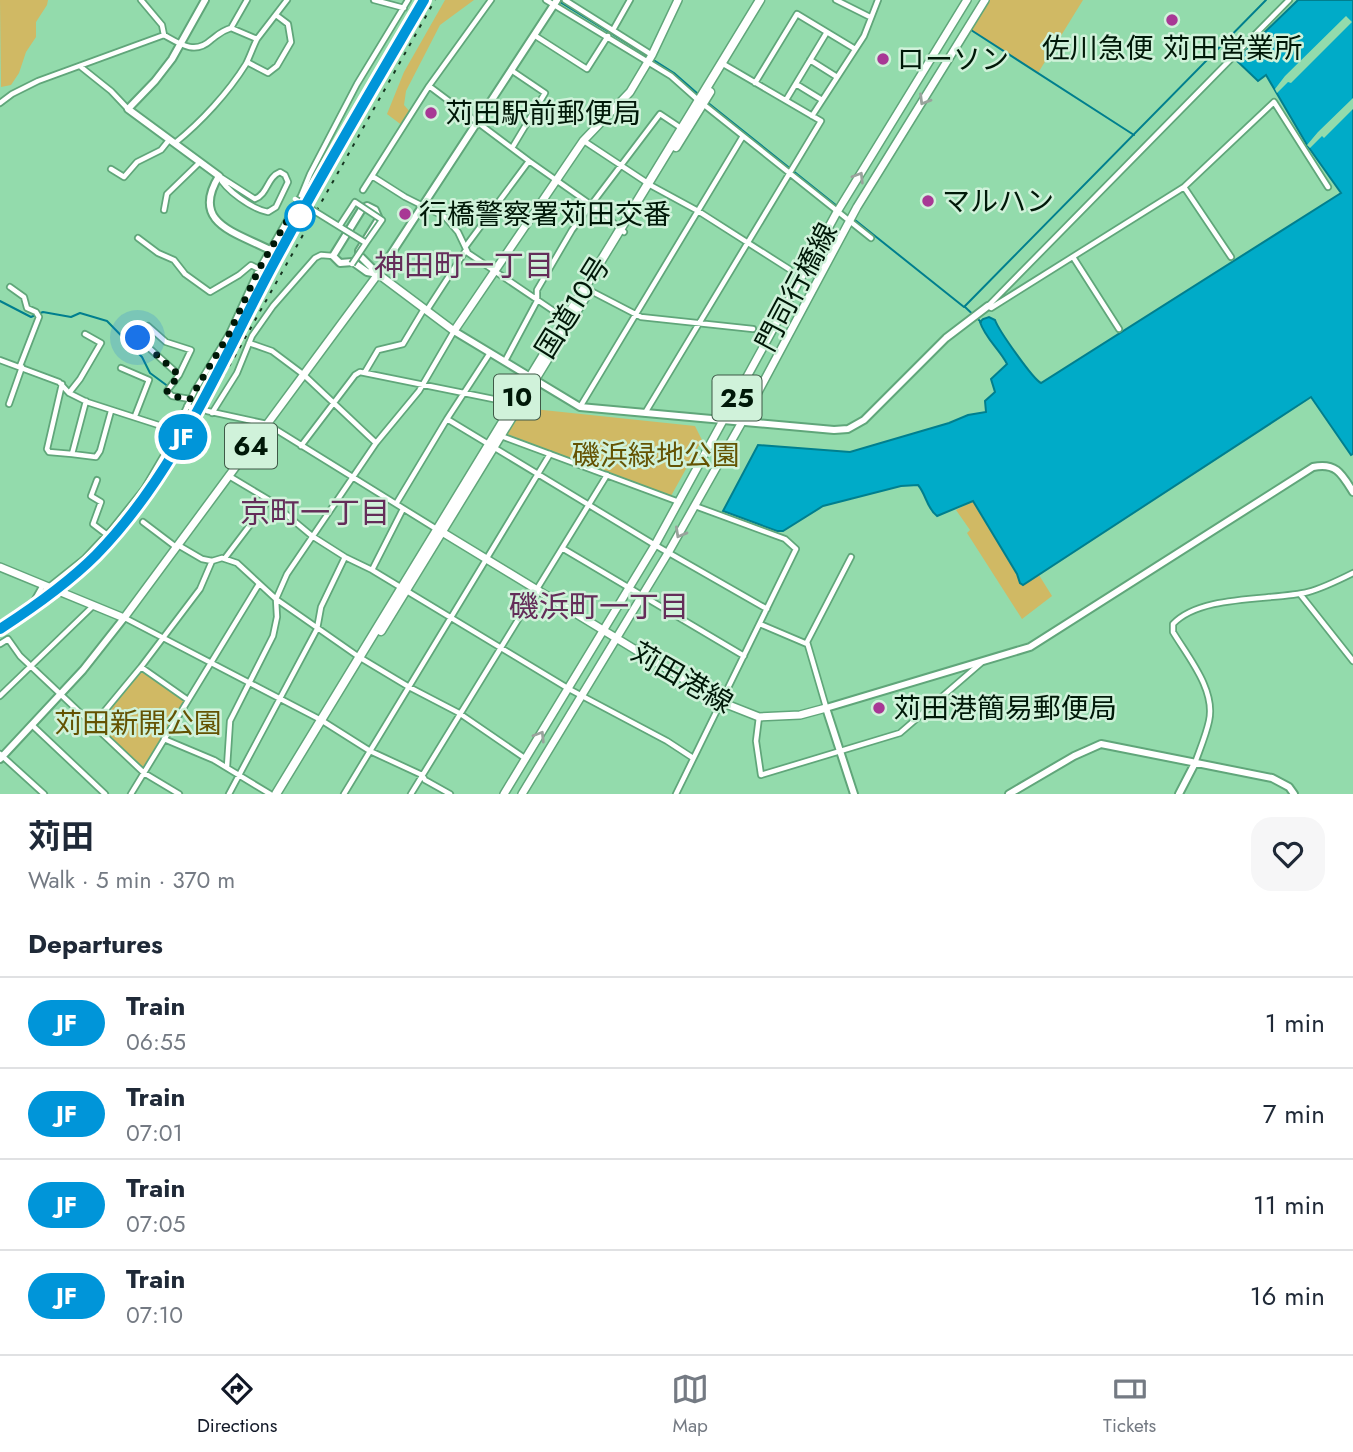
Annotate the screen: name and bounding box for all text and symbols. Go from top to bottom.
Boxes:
marker: 佐川急便 苅田営業所 [1164,12,1180,28]
place label: 佐川急便 苅田営業所 [1042,28,1302,69]
place label: ローソン [897,39,1009,80]
marker: ローソン [875,51,891,67]
place label: 苅田駅前郵便局 [445,93,641,134]
one-way arrow [919,93,932,106]
marker: 苅田駅前郵便局 [423,105,439,121]
one-way arrow [850,171,863,184]
place label: マルハン [942,181,1054,222]
marker: マルハン [920,193,936,209]
place label: 行橋警察署苅田交番 [419,194,671,235]
unlabelled marker [285,201,315,231]
marker: 行橋警察署苅田交番 [397,206,413,222]
street label: 門司行橋線 [745,216,847,359]
district label: 神田町一丁目 [374,244,554,287]
street label: 国道10号 [525,248,620,366]
your location [120,320,155,355]
road number: 10 [494,374,540,420]
road number: 25 [712,376,762,420]
line badge: JF [152,414,214,460]
text: JF [172,419,194,454]
road number: 64 [225,424,277,468]
park label: 磯浜緑地公園 [572,435,740,476]
district label: 京町一丁目 [240,491,390,534]
one-way arrow [675,526,688,538]
district label: 磯浜町一丁目 [509,585,689,628]
street label: 苅田港線 [623,632,741,723]
place label: 苅田港簡易郵便局 [893,688,1117,729]
marker: 苅田港簡易郵便局 [871,700,887,716]
park label: 苅田新開公園 [54,703,222,744]
one-way arrow [532,731,545,744]
text: 苅田 [28,813,94,860]
button: heart [1251,817,1325,891]
text: Walk · 5 min · 370 m [28,863,235,897]
text: Departures [28,925,163,963]
text: Train [126,987,185,1025]
text: 1 min [1265,1004,1325,1042]
text: JF [56,1005,77,1040]
text: 06:55 [126,1025,186,1059]
text: Train [126,1078,185,1116]
text: 7 min [1263,1095,1325,1133]
text: JF [56,1096,77,1131]
text: 07:01 [126,1116,183,1150]
text: Train [126,1169,185,1207]
text: 11 min [1253,1186,1325,1224]
text: JF [56,1187,77,1222]
text: 07:05 [126,1207,186,1241]
text: Train [126,1260,185,1298]
text: 16 min [1250,1277,1325,1315]
text: JF [56,1278,77,1313]
text: 07:10 [126,1298,183,1332]
tab: Directions [197,1370,277,1439]
tab: Map [671,1370,709,1439]
tab: Tickets [1103,1370,1156,1439]

